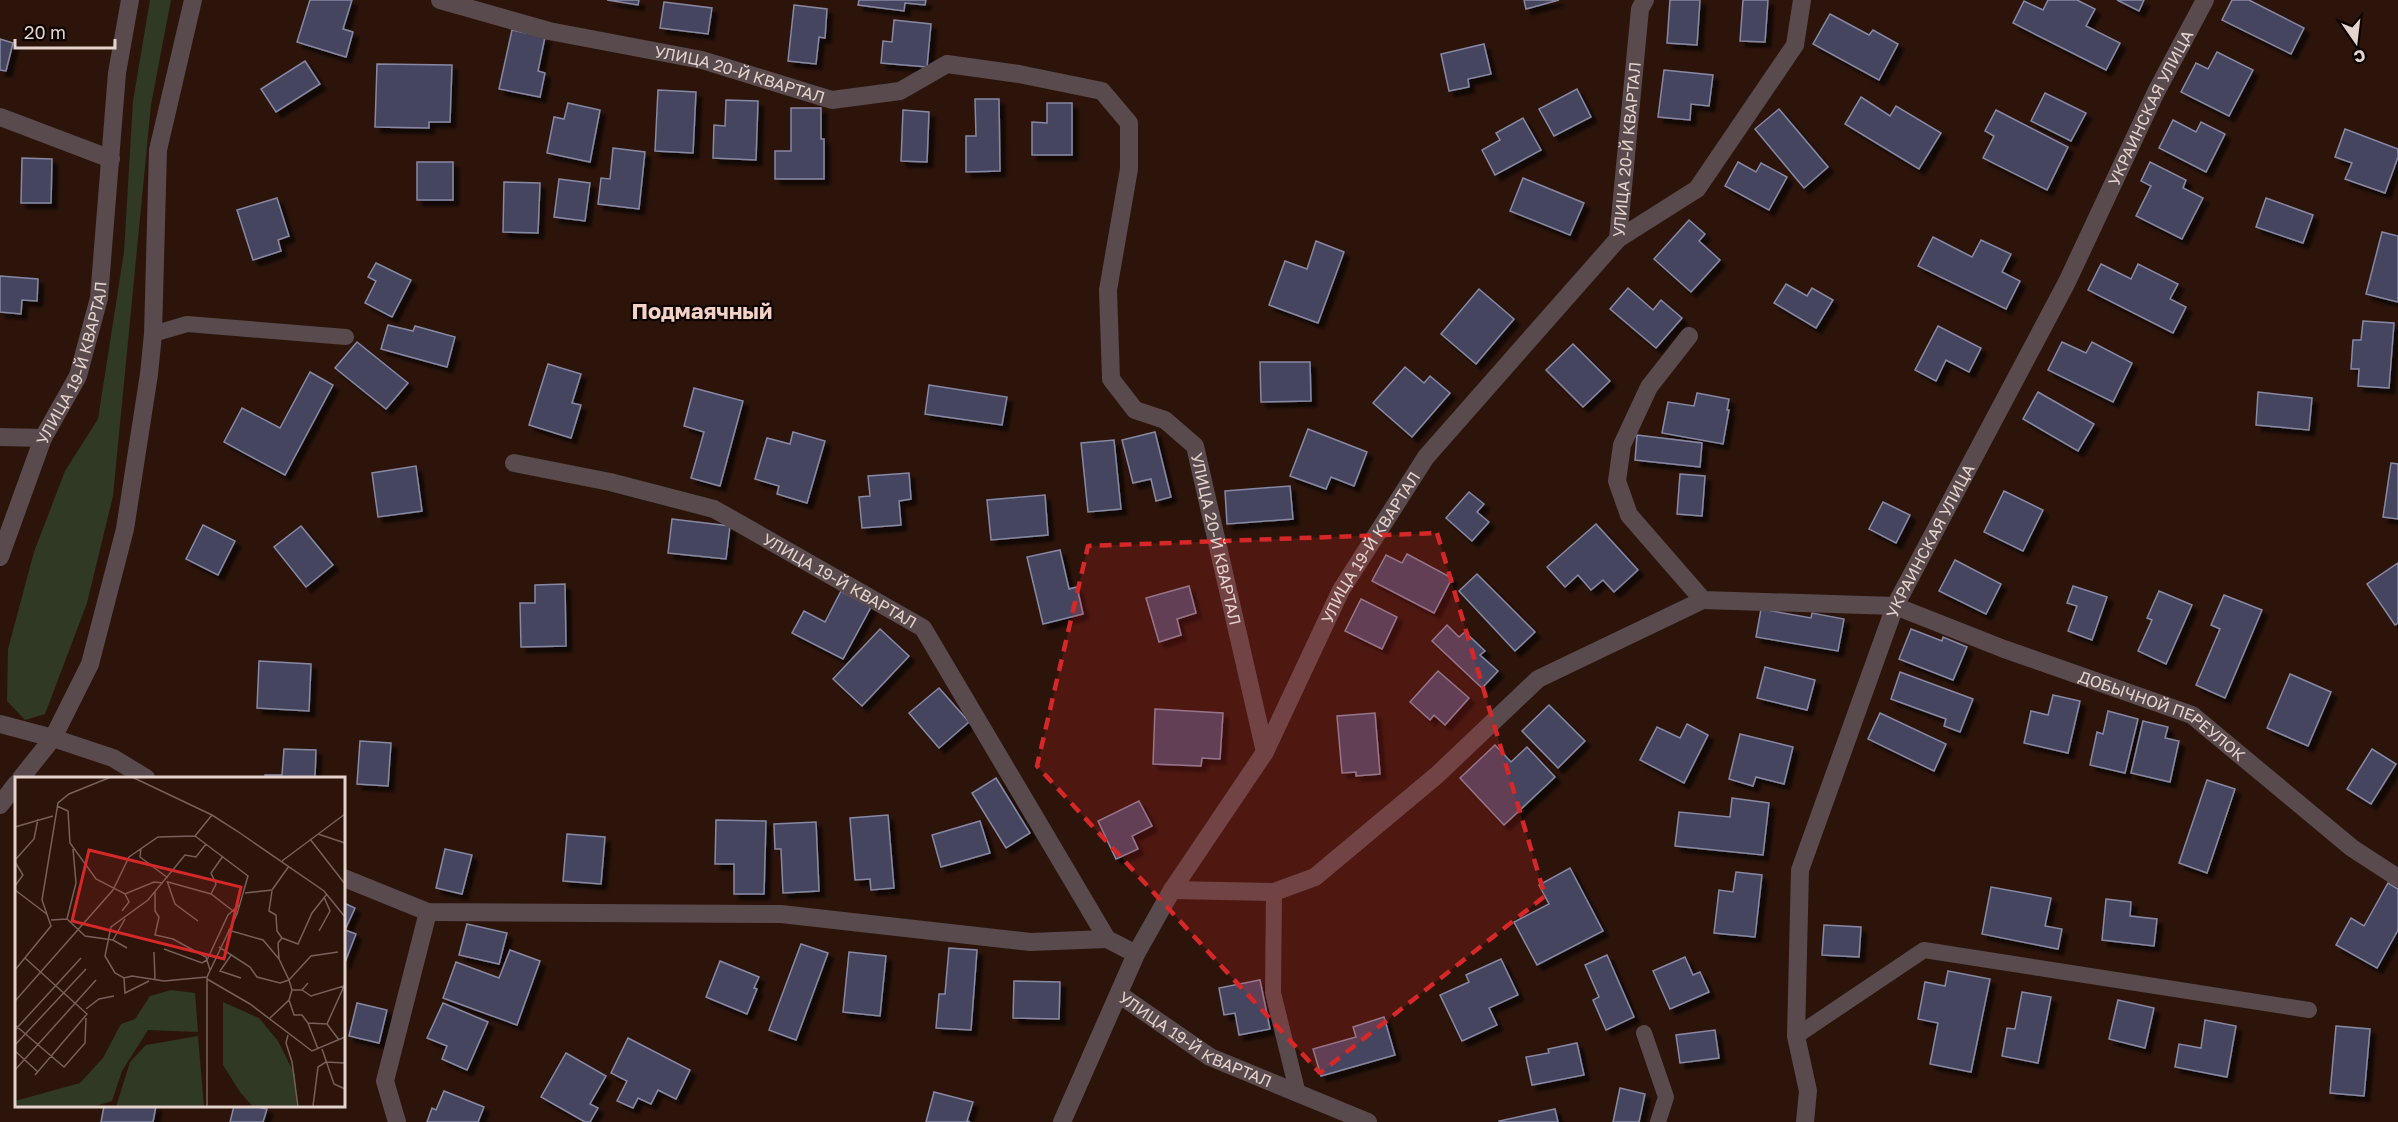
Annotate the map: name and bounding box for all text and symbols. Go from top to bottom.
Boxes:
scale bar [15,12,116,50]
north arrow [2326,12,2386,72]
text: 20 m [24,21,66,43]
street label: УКРАИНСКАЯ УЛИЦА [2104,26,2197,189]
street label: УЛИЦА 20-Й КВАРТАЛ [653,41,827,107]
text: С [2352,45,2368,68]
street label: УЛИЦА 20-Й КВАРТАЛ [1608,61,1645,238]
street label: УЛИЦА 19-Й КВАРТАЛ [32,281,110,447]
district label: Подмаячный [631,297,773,324]
street label: УЛИЦА 20-Й КВАРТАЛ [1187,451,1246,627]
street label: УКРАИНСКАЯ УЛИЦА [1882,460,1979,620]
street label: УЛИЦА 19-Й КВАРТАЛ [1317,468,1424,626]
street label: УЛИЦА 19-Й КВАРТАЛ [759,529,920,632]
street label: ДОБЫЧНОЙ ПЕРЕУЛОК [2076,666,2249,765]
inset map [15,777,345,1107]
street label: УЛИЦА 19-Й КВАРТАЛ [1115,987,1275,1091]

